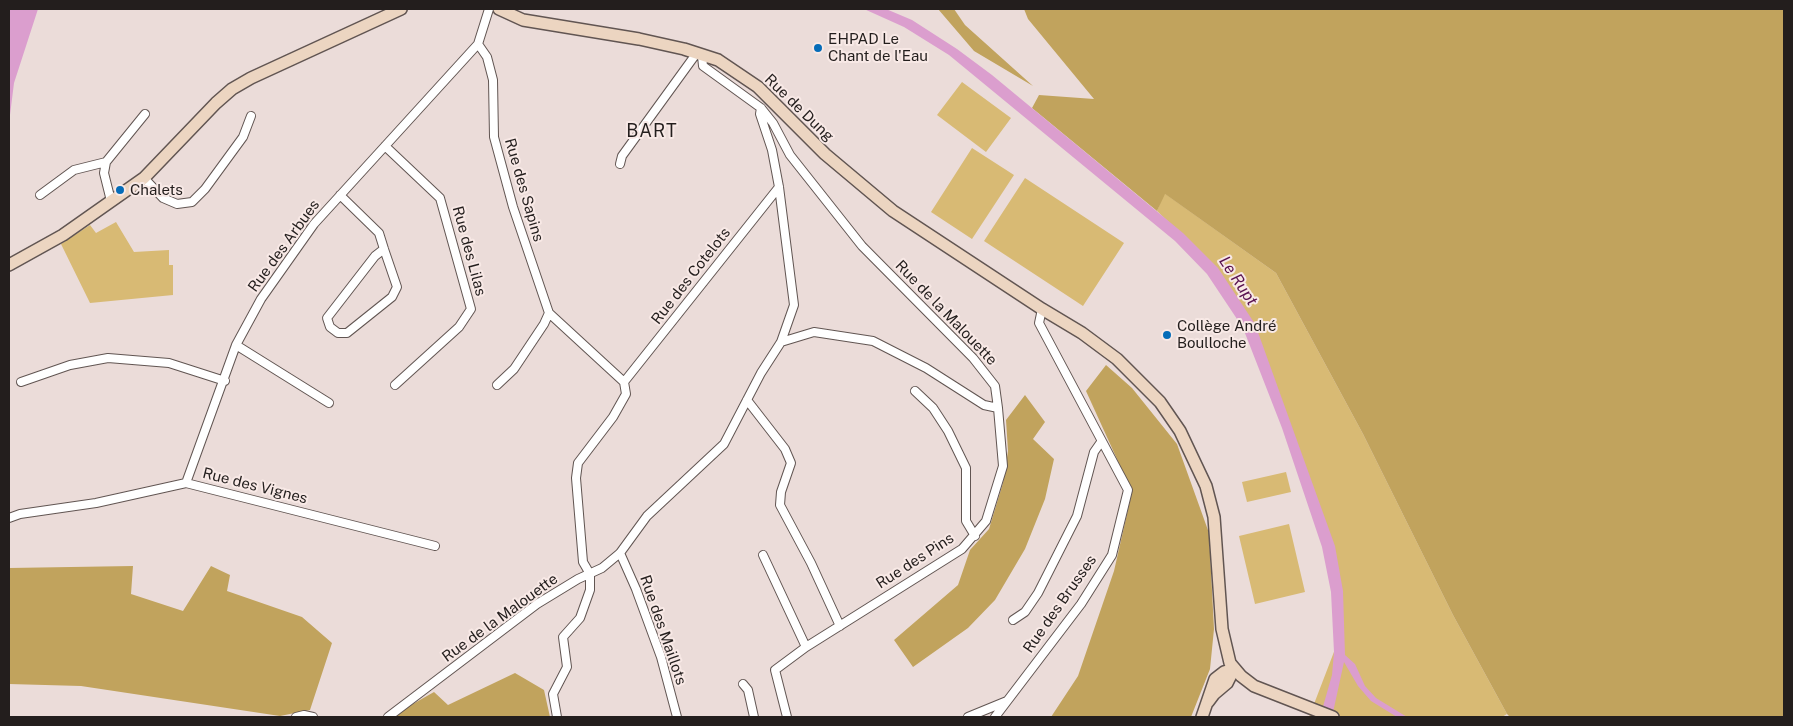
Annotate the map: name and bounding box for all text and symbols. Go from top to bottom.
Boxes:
place label: EHPAD Le Chant de l'Eau [828,30,928,65]
marker: EHPAD Le Chant de l'Eau [812,42,824,54]
street label: Rue de Dung [761,71,837,145]
district label: BART [626,120,678,142]
street label: Rue des Sapins [501,136,547,244]
place label: Chalets [130,181,183,199]
marker: Chalets [114,184,126,196]
street label: Rue des Arbues [244,196,324,296]
street label: Rue des Lilas [448,204,490,298]
street label: Rue des Cotelots [648,224,734,328]
water label: Le Rupt [1215,253,1261,309]
street label: Rue de la Malouette [891,257,1001,369]
place label: Collège André Boulloche [1177,317,1277,352]
marker: Collège André Boulloche [1161,329,1173,341]
street label: Rue des Vignes [201,464,309,508]
street label: Rue des Pins [873,529,957,593]
street label: Rue des Brusses [1020,552,1100,656]
street label: Rue de la Malouette [439,570,561,666]
street label: Rue des Maillots [636,573,690,687]

